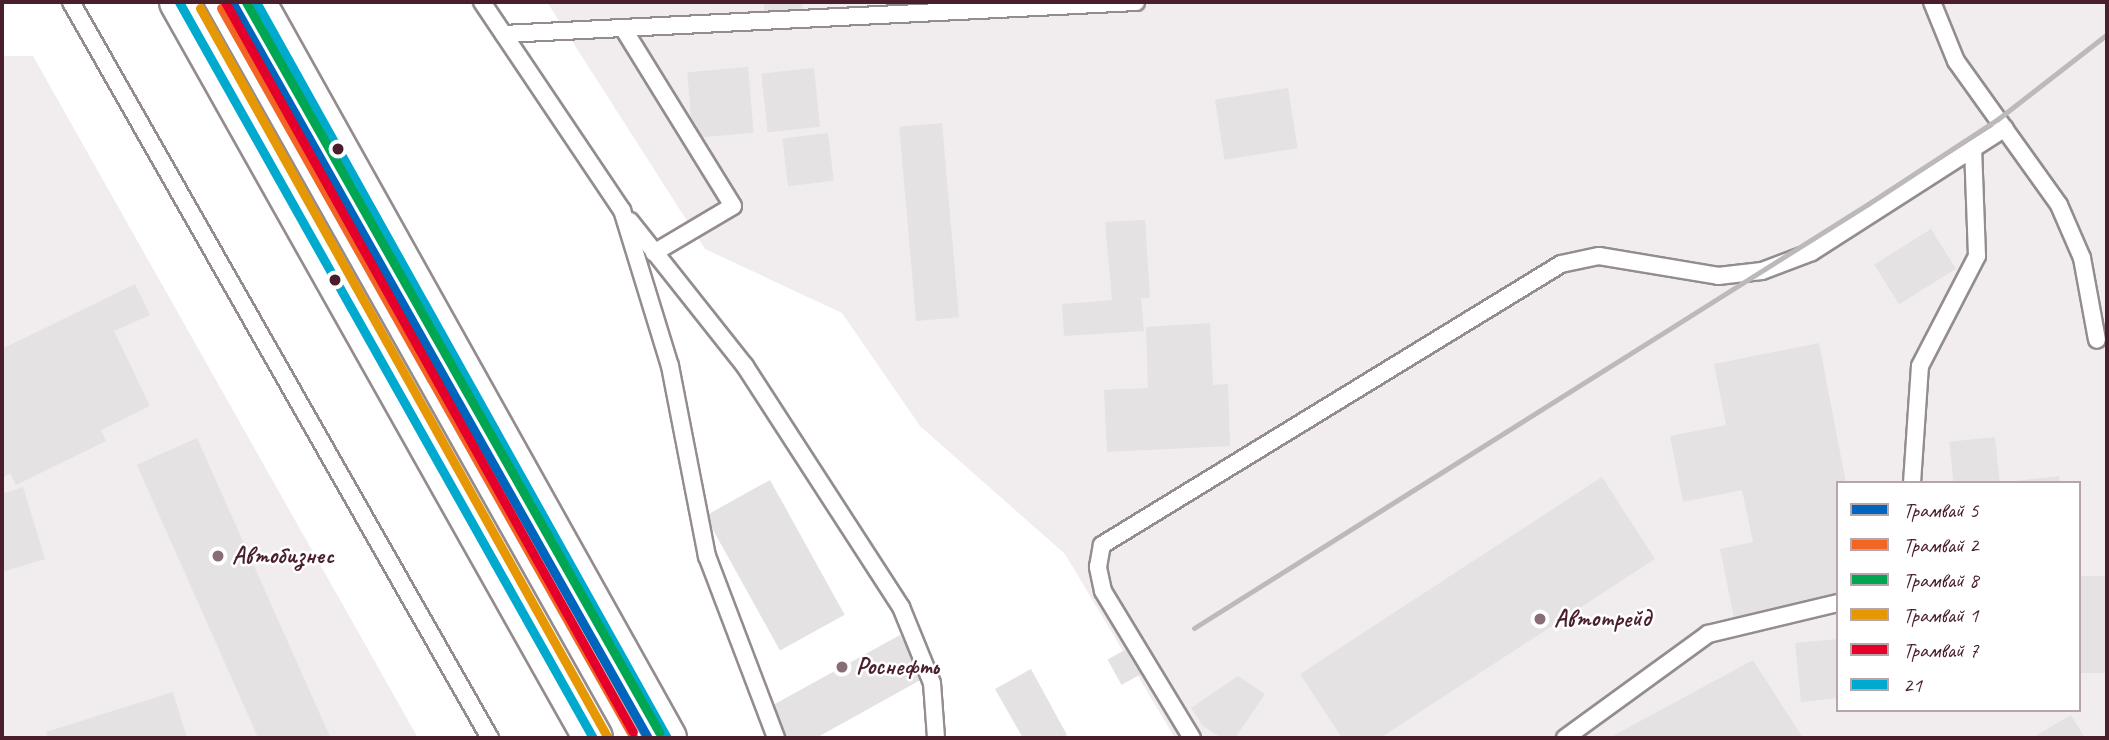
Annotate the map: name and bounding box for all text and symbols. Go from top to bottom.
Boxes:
unlabelled marker [331,142,345,156]
unlabelled marker [328,273,342,287]
legend [1836,481,2081,712]
text: Трамвай 5 [1903,497,1978,523]
text: Трамвай 2 [1903,532,1978,558]
place label: Автобизнес [232,542,334,570]
marker: Автобизнес [210,548,226,564]
text: Трамвай 8 [1903,567,1978,593]
text: Трамвай 1 [1903,602,1978,628]
place label: Автотрейд [1554,605,1651,633]
marker: Автотрейд [1532,611,1548,627]
text: Трамвай 7 [1903,637,1978,663]
place label: Роснефть [856,653,939,681]
marker: Роснефть [834,659,850,675]
text: 21 [1903,672,1922,698]

